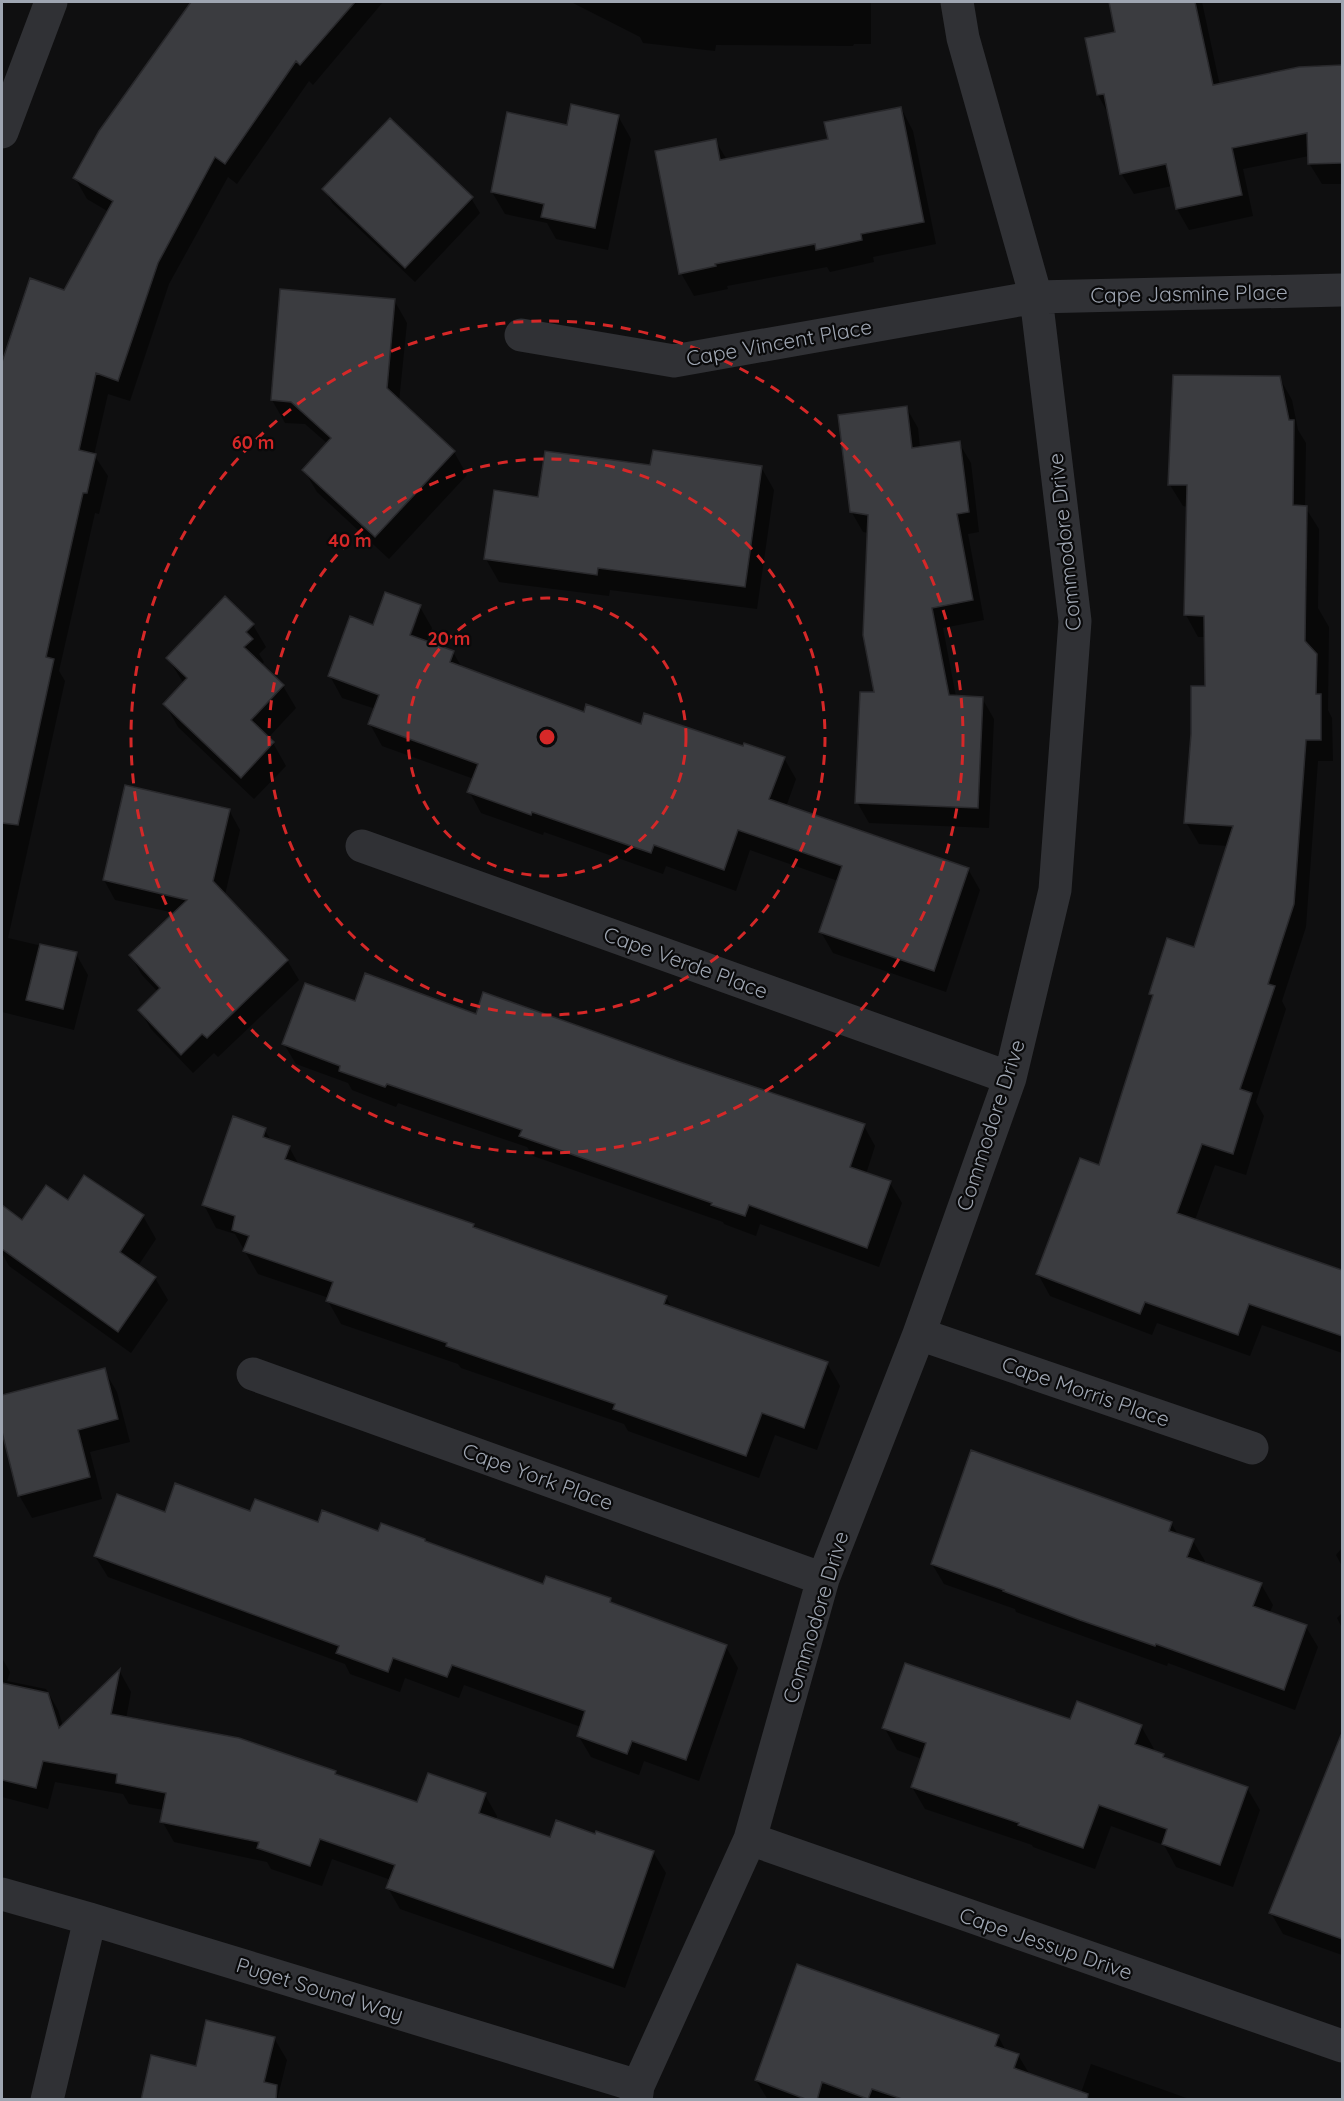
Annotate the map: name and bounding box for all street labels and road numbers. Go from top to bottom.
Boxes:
street label: Cape Jasmine Place [1090,278,1288,308]
street label: Cape Vincent Place [684,313,874,371]
street label: Commodore Drive [1042,452,1086,632]
street label: Cape Verde Place [600,920,772,1004]
street label: Commodore Drive [950,1036,1030,1214]
street label: Cape Morris Place [999,1350,1173,1432]
street label: Cape York Place [459,1437,617,1515]
street label: Commodore Drive [776,1528,854,1706]
street label: Cape Jessup Drive [956,1901,1136,1985]
street label: Puget Sound Way [233,1951,407,2027]

